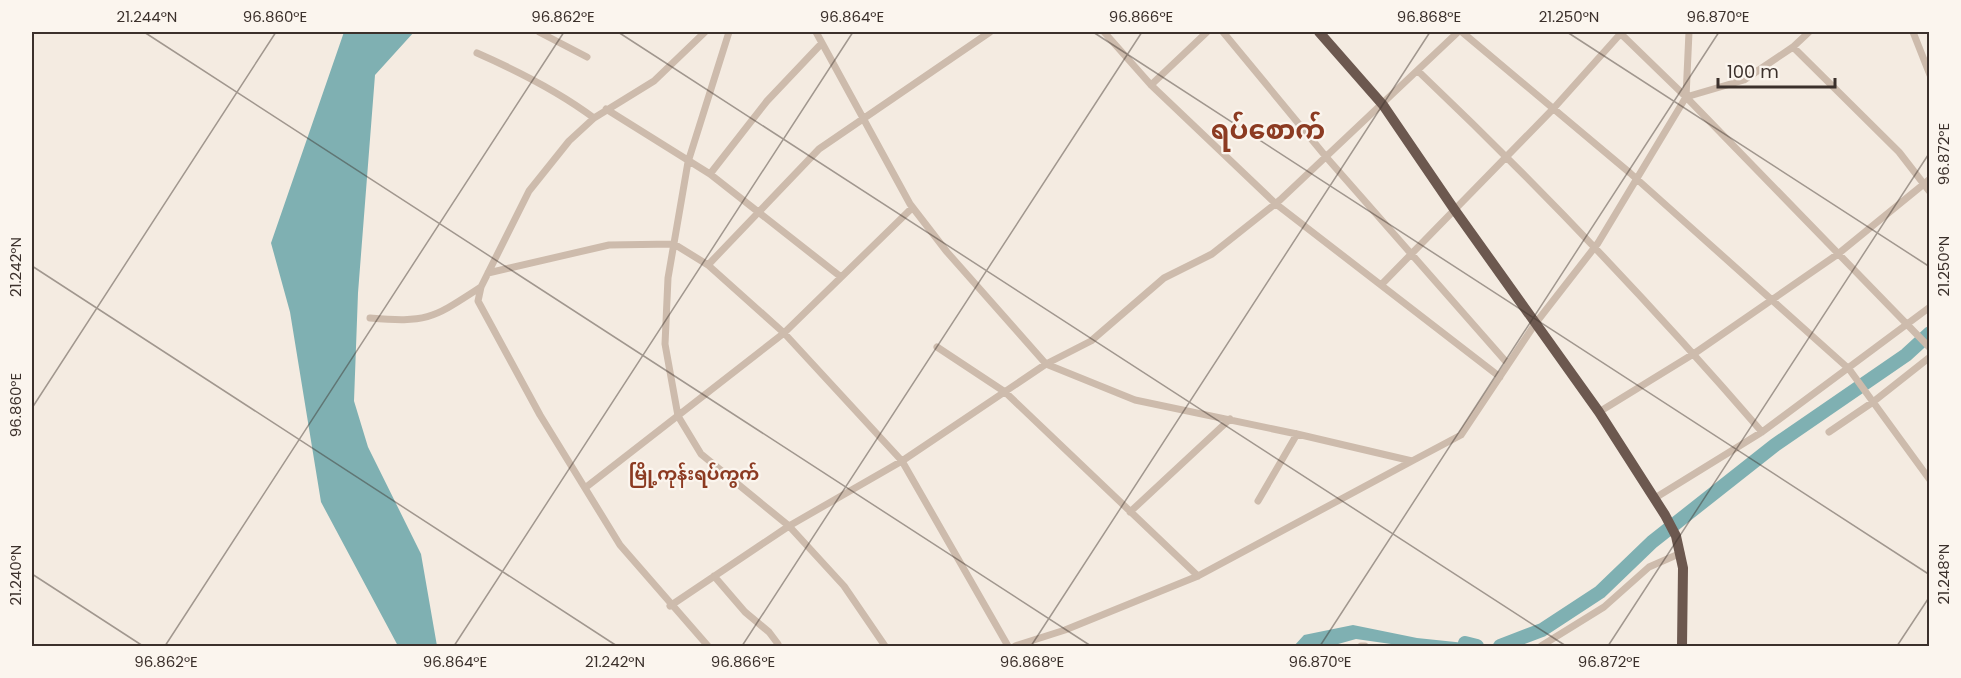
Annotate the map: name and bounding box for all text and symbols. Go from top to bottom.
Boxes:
text: 21.244°N [117,6,177,27]
text: 96.860°E [243,6,307,27]
text: 96.862°E [531,6,595,27]
text: 96.864°E [820,6,884,27]
text: 96.866°E [1109,6,1173,27]
text: 96.868°E [1397,6,1461,27]
text: 21.250°N [1539,6,1599,27]
text: 96.870°E [1686,6,1750,27]
scale bar [1718,51,1835,89]
text: 100 m [1727,59,1779,84]
district label: ရပ်စောက် [1211,111,1325,152]
text: 96.872°E [1933,123,1954,185]
text: 21.250°N [1933,236,1954,296]
text: 21.242°N [5,237,26,297]
text: 96.860°E [5,373,26,437]
district label: မြို့ကုန်းရပ်ကွက် [629,461,759,488]
text: 21.248°N [1933,544,1954,604]
text: 21.240°N [5,545,26,605]
text: 96.862°E [134,651,198,672]
text: 96.864°E [423,651,487,672]
text: 21.242°N [585,651,645,672]
text: 96.866°E [711,651,775,672]
text: 96.868°E [1000,651,1064,672]
text: 96.870°E [1288,651,1352,672]
text: 96.872°E [1578,651,1640,672]

